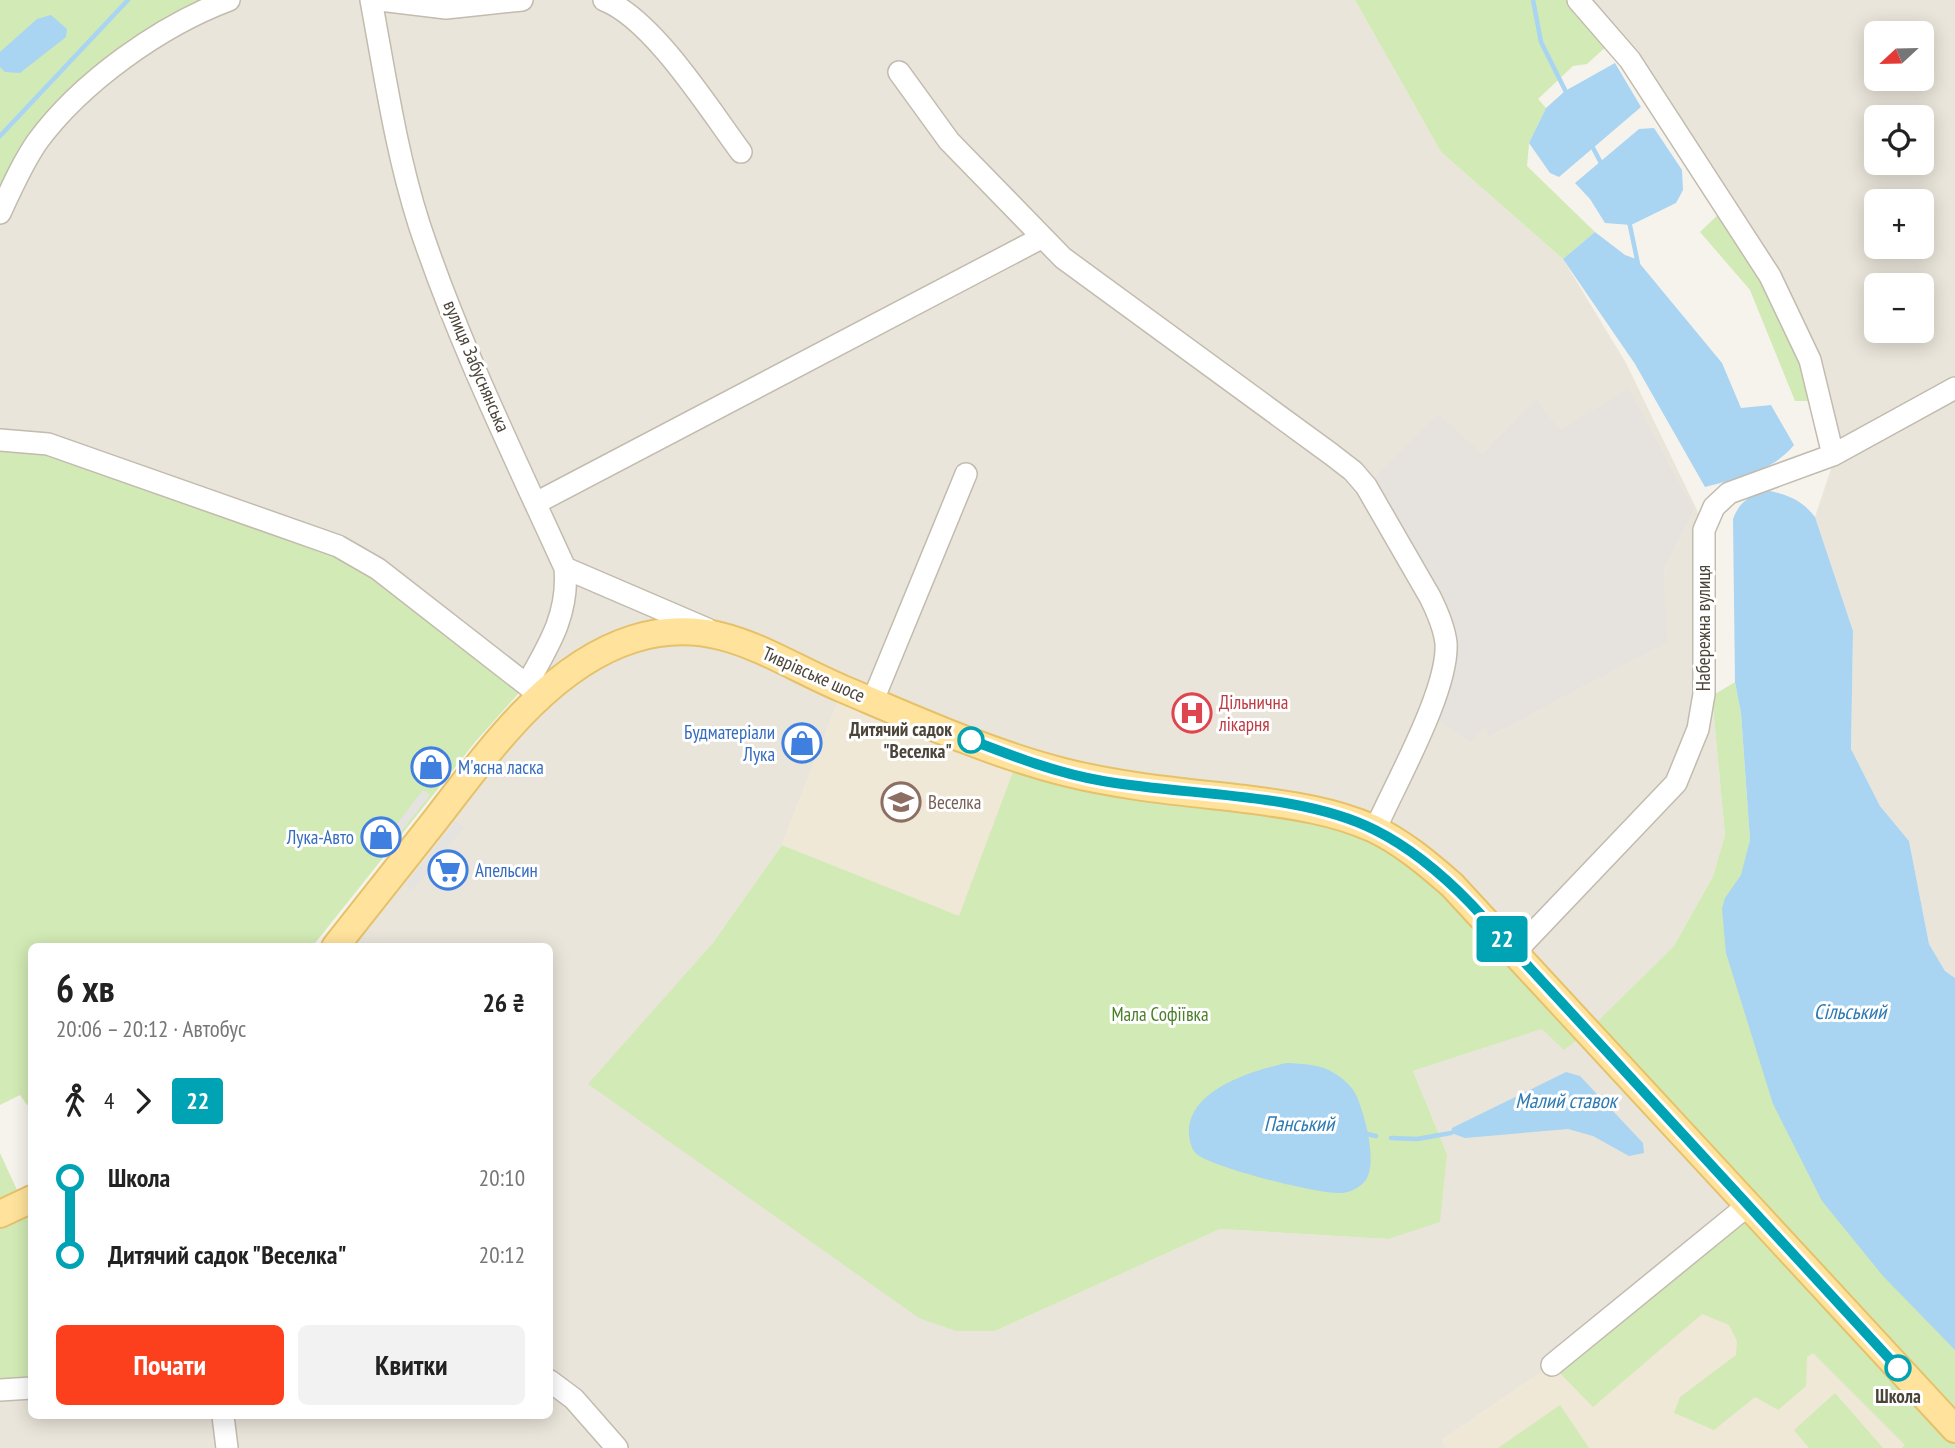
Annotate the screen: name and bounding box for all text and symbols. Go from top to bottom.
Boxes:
north arrow [1864,21,1934,91]
map controls [1864,21,1934,343]
button: locate [1864,105,1934,175]
button: + [1864,189,1934,259]
button: − [1864,273,1934,343]
street label: вулиця Забуснянська [438,297,516,435]
street label: Набережна вулиця [1691,565,1715,691]
street label: Тиврівське шосе [759,641,869,707]
place label: Дільнична лікарня [1218,690,1288,736]
hospital icon: Дільнична лікарня [1171,692,1213,734]
place label: Дитячий садок "Веселка" [849,717,952,763]
place label: Будматеріали Лука [684,720,775,766]
shop icon: Будматеріали Лука [781,722,823,764]
marker: Дитячий садок "Веселка" [958,727,984,753]
shop icon: М'ясна ласка [410,746,452,788]
place label: М'ясна ласка [458,755,544,779]
school or university icon: Веселка [880,781,922,823]
place label: Веселка [928,790,981,814]
shop icon: Лука-Авто [360,816,402,858]
place label: Лука-Авто [286,825,354,849]
supermarket icon: Апельсин [427,849,469,891]
place label: Апельсин [475,858,538,882]
line badge: 22 [1470,916,1534,962]
text: 22 [1491,923,1513,954]
text: 6 хв [56,963,115,1012]
text: 26 ₴ [482,986,525,1019]
water label: Сільський [1814,998,1888,1025]
park label: Мала Софіївка [1111,1002,1209,1026]
text: 20:06 – 20:12 · Автобус [56,1014,246,1043]
icon: walk [56,1082,94,1120]
icon: forward [124,1082,162,1120]
text: 22 [186,1085,209,1116]
text: 4 [104,1086,114,1115]
water label: Малий ставок [1515,1087,1620,1114]
water label: Панський [1264,1110,1336,1137]
text: Школа [108,1161,170,1194]
text: 20:10 [479,1163,525,1192]
text: Дитячий садок "Веселка" [108,1238,347,1271]
text: 20:12 [479,1240,525,1269]
button: Почати [56,1325,284,1405]
button: Квитки [298,1325,525,1405]
marker: Школа [1885,1355,1911,1381]
place label: Школа [1875,1384,1921,1408]

